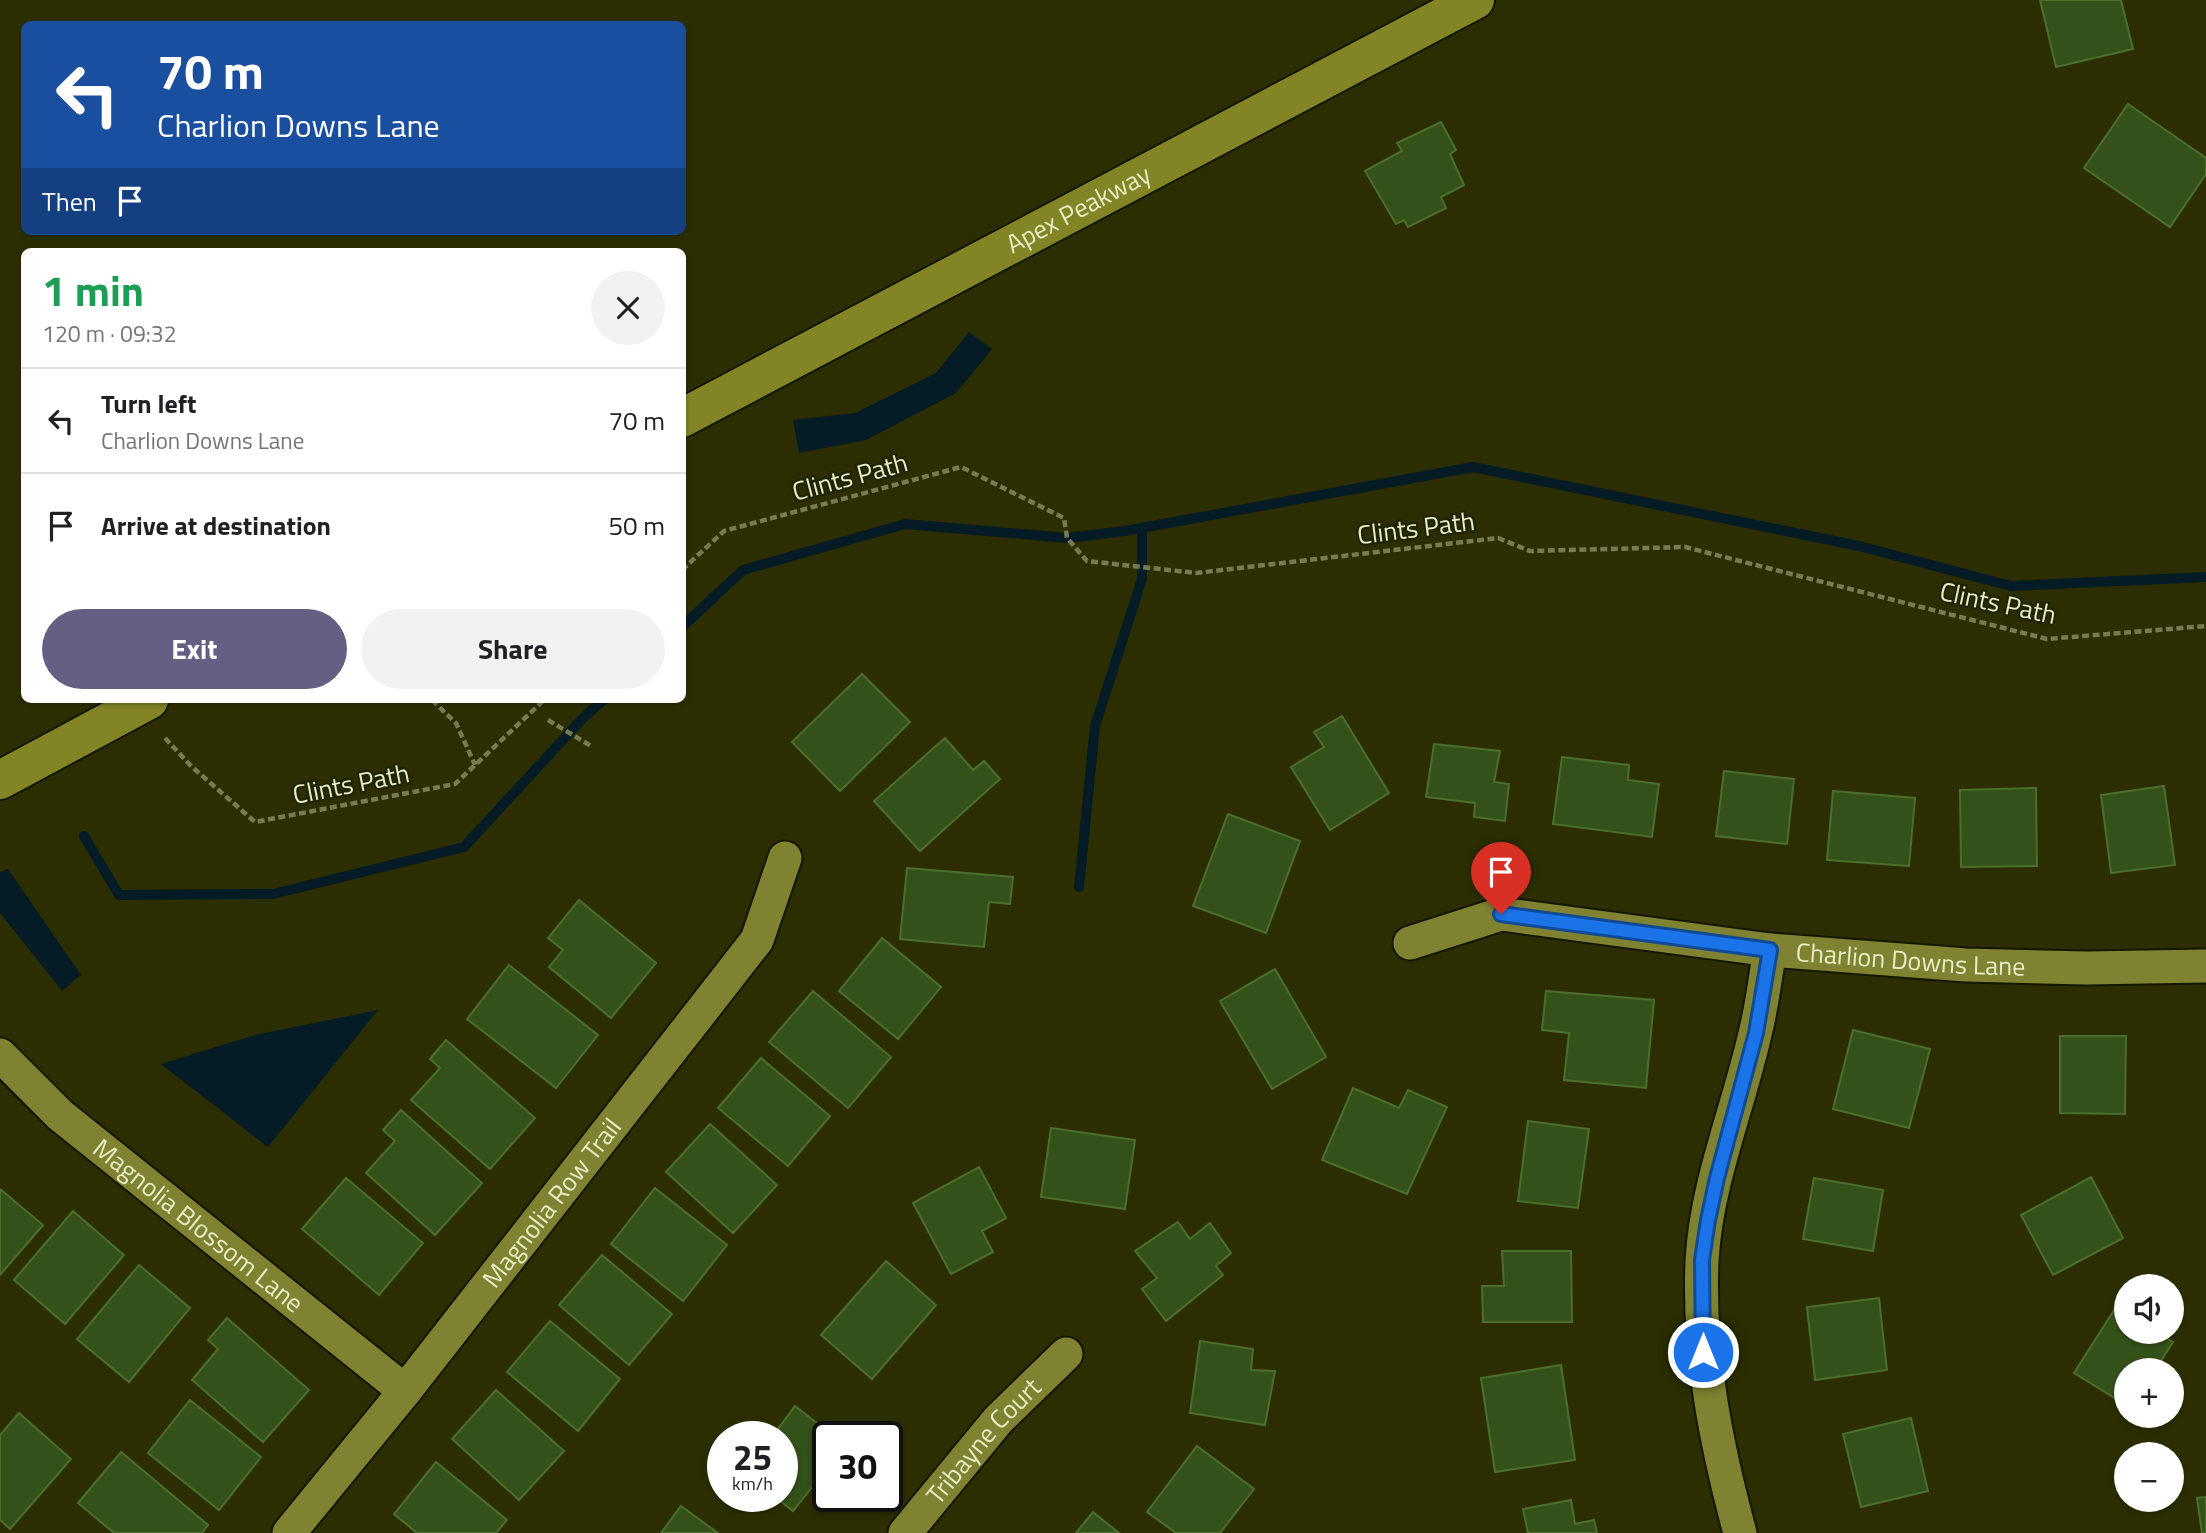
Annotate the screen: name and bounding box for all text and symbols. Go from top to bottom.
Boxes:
text: 70 m [157,33,264,108]
icon: left [42,49,133,140]
text: Charlion Downs Lane [157,101,440,149]
street label: Apex Peakway [999,154,1157,263]
text: Then [42,182,97,221]
icon: arrive [111,182,149,220]
text: 1 min [42,258,144,322]
button: close [591,271,665,345]
text: 120 m · 09:32 [42,316,177,351]
text: Turn left [101,384,196,423]
text: 70 m [608,401,665,440]
icon: left [42,402,80,440]
text: Charlion Downs Lane [101,423,304,458]
street label: Clints Path [788,442,912,511]
street label: Clints Path [1355,501,1477,554]
text: Arrive at destination [101,506,331,545]
text: 50 m [608,506,665,545]
icon: arrive [42,507,80,545]
street label: Clints Path [1936,571,2060,634]
button: Exit [42,609,347,689]
button: Share [361,609,665,689]
street label: Clints Path [289,753,413,814]
pin [1471,842,1531,914]
icon: arrive [1482,853,1520,891]
street label: Charlion Downs Lane [1795,932,2026,985]
street label: Magnolia Row Trail [473,1109,630,1296]
street label: Magnolia Blossom Lane [85,1129,312,1322]
map controls [2114,1274,2184,1512]
button: sound [2114,1274,2184,1344]
position arrow [1666,1315,1740,1389]
button: + [2114,1358,2184,1428]
street label: Tribayne Court [916,1368,1050,1513]
speed limit sign: 30 [812,1421,903,1512]
text: 25 [733,1430,772,1484]
button: − [2114,1442,2184,1512]
text: km/h [732,1470,773,1497]

